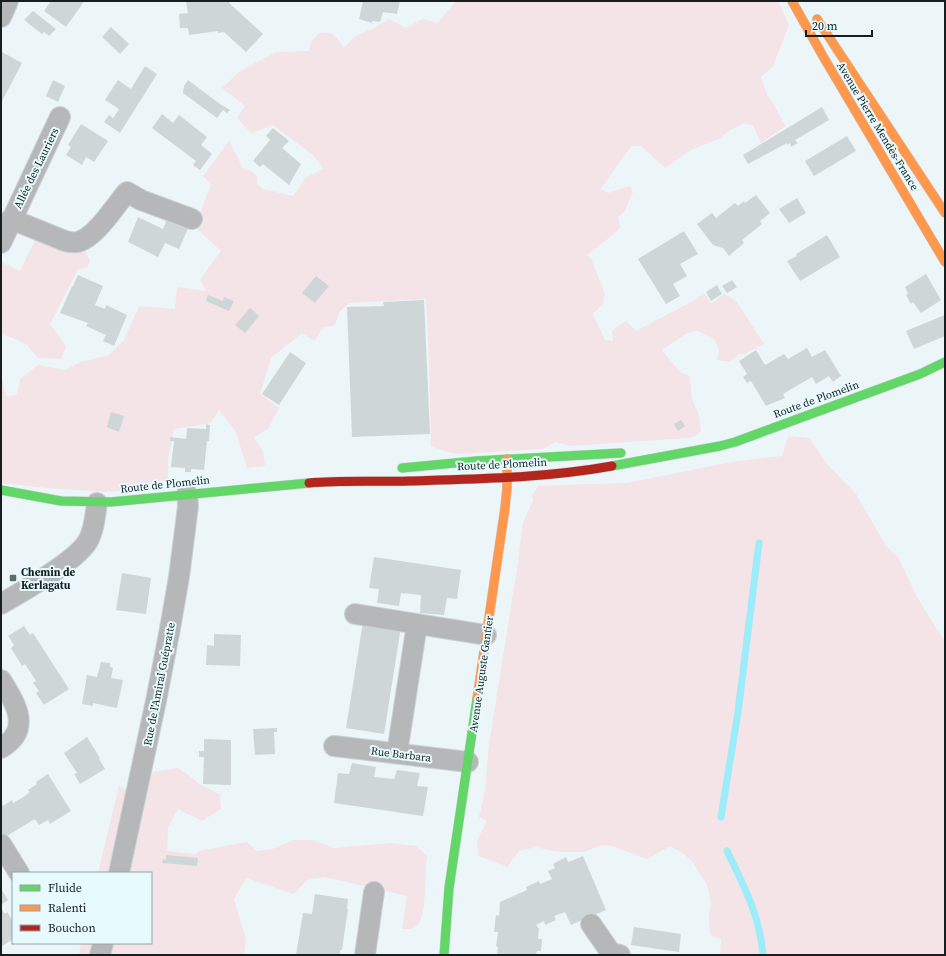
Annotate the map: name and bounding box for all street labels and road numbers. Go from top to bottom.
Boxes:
street label: Avenue Pierre Mendès-France [833,59,922,194]
street label: Allée des Lauriers [10,125,63,211]
street label: Route de Plomelin [771,377,861,422]
street label: Route de Plomelin [457,455,548,474]
street label: Route de Plomelin [120,472,211,497]
street label: Avenue Auguste Gantier [466,615,497,733]
street label: Rue de l'Amiral Guépratte [140,621,179,747]
street label: Rue Barbara [370,743,432,766]

